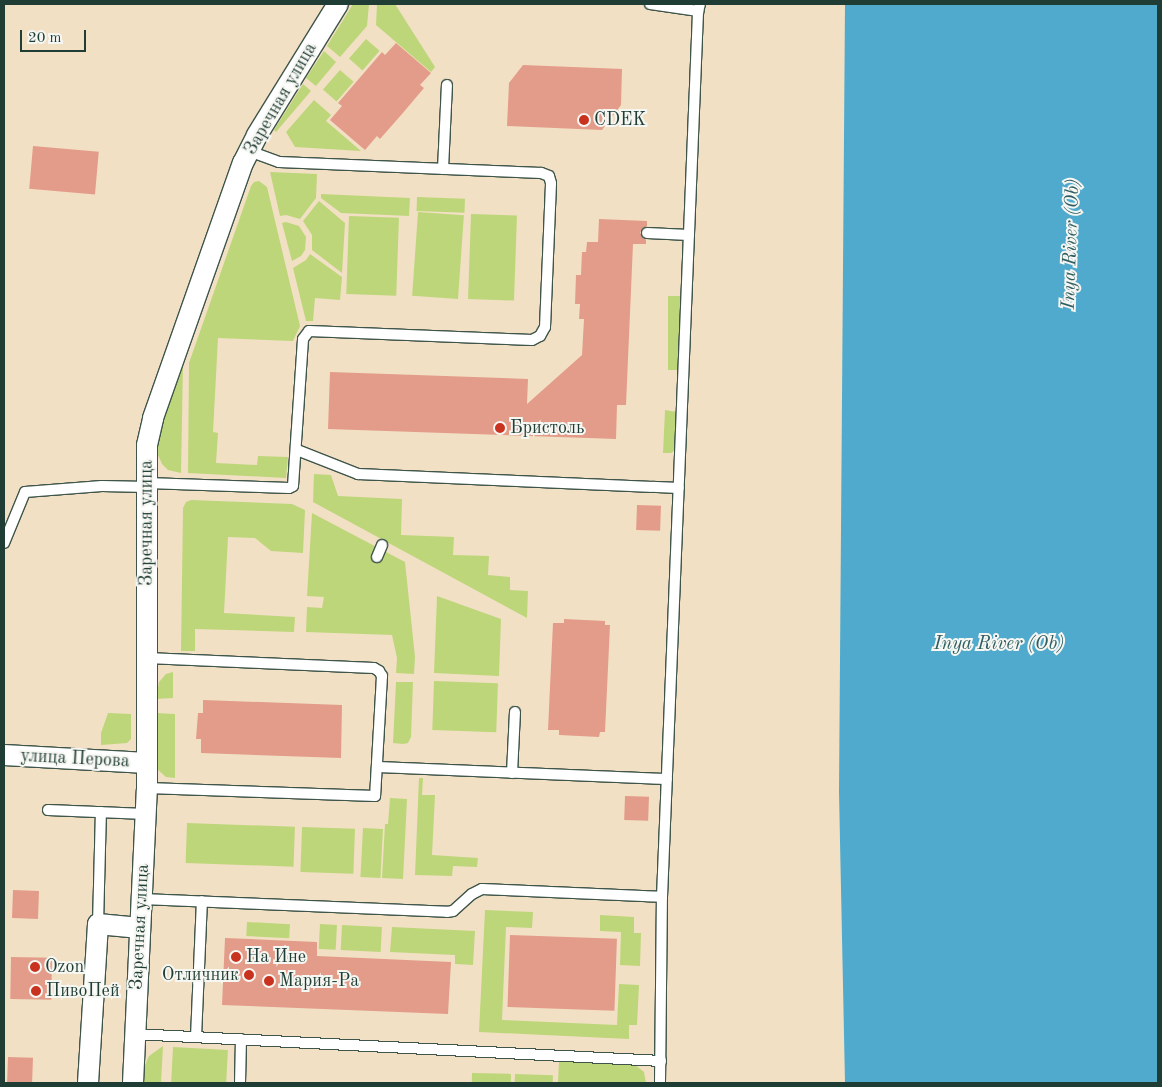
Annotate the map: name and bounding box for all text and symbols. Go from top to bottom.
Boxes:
scale bar [22,20,89,52]
text: 20 m [28,31,62,46]
street label: Заречная улица [240,39,322,159]
place label: CDEK [594,109,646,131]
marker: CDEK [578,114,590,126]
water label: Inya River (Ob) [1058,178,1086,310]
place label: Бристоль [510,417,584,439]
marker: Бристоль [494,422,506,434]
street label: Заречная улица [136,460,158,586]
water label: Inya River (Ob) [934,634,1064,656]
street label: улица Перова [20,745,130,773]
street label: Заречная улица [126,864,154,990]
place label: На Ине [246,946,306,968]
marker: На Ине [230,951,242,963]
place label: Ozon [45,956,84,978]
marker: Ozon [29,961,41,973]
place label: Отличник [162,964,239,986]
marker: Отличник [243,969,255,981]
place label: Мария-Ра [279,970,359,992]
marker: Мария-Ра [263,975,275,987]
place label: ПивоПей [46,980,120,1002]
marker: ПивоПей [30,985,42,997]

